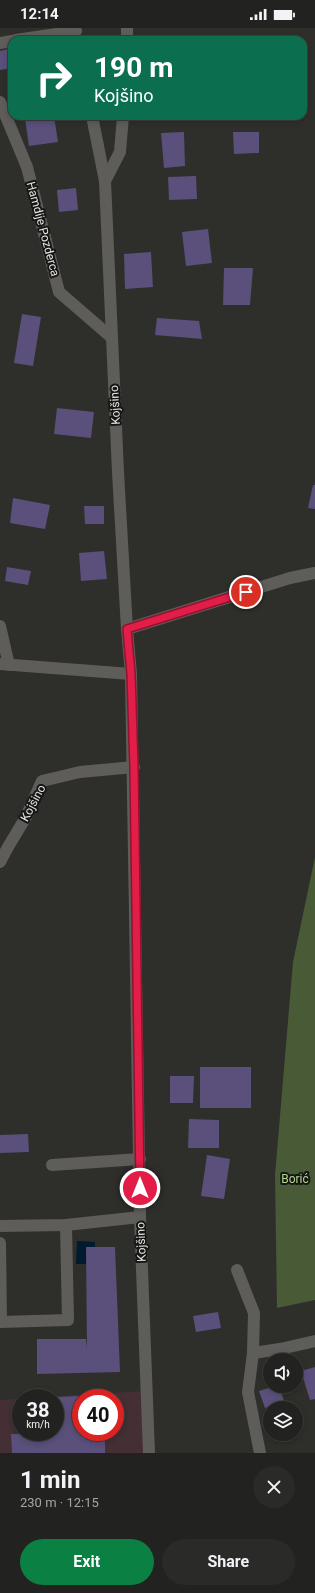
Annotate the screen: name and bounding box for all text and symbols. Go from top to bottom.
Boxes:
text: 12:14 [20,5,59,23]
text: 190 m [94,51,173,84]
icon: right [28,52,80,104]
text: Kojšino [94,85,154,106]
street label: Hamdije Pozderca [24,180,62,278]
street label: Kojšino [107,385,123,425]
pin [229,575,263,609]
icon: arrive [235,581,257,603]
street label: Kojšino [18,782,49,824]
position arrow [119,1167,161,1209]
park label: Borić [281,1172,309,1186]
street label: Kojšino [133,1222,149,1262]
map controls [263,1353,303,1441]
button: sound [263,1353,303,1393]
speed limit sign: 40 [72,1389,124,1441]
text: 38 [27,1398,49,1422]
button: layers [263,1401,303,1441]
text: km/h [26,1419,50,1430]
text: 1 min [20,1466,80,1494]
button: close [253,1466,295,1508]
text: 230 m · 12:15 [20,1495,99,1510]
button: Exit [20,1539,154,1585]
button: Share [162,1539,295,1585]

